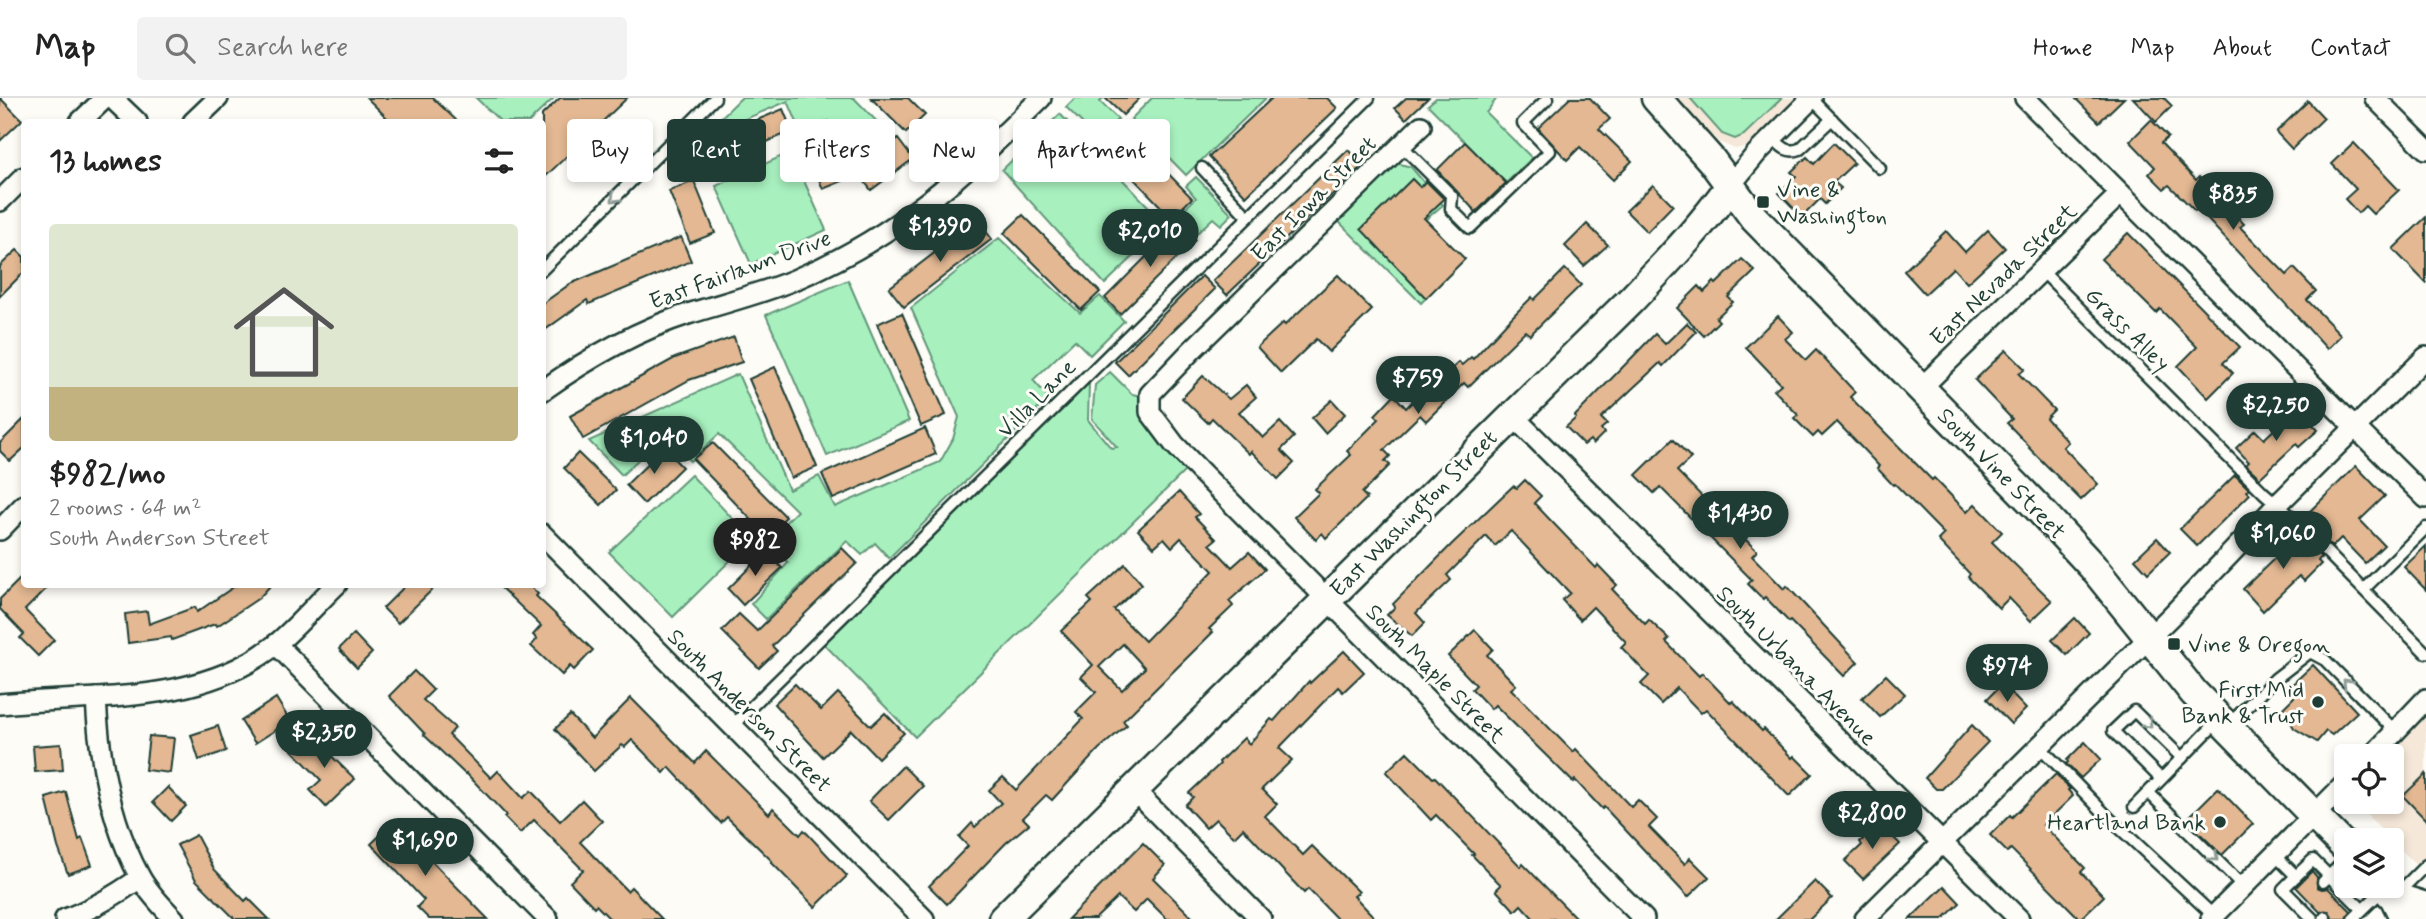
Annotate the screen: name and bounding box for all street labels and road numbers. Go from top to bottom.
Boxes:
street label: East Iowa Street [1245,130,1384,269]
street label: East Nevada Street [1925,197,2085,353]
street label: East Fairlawn Drive [646,224,836,318]
street label: Grass Alley [2078,281,2176,379]
street label: Villa Lane [991,353,1083,445]
street label: South Vine Street [1930,402,2071,547]
street label: East Washington Street [1324,424,1506,606]
street label: South Urbana Avenue [1709,580,1882,753]
street label: South Maple Street [1358,598,1511,751]
street label: South Anderson Street [660,623,837,800]

